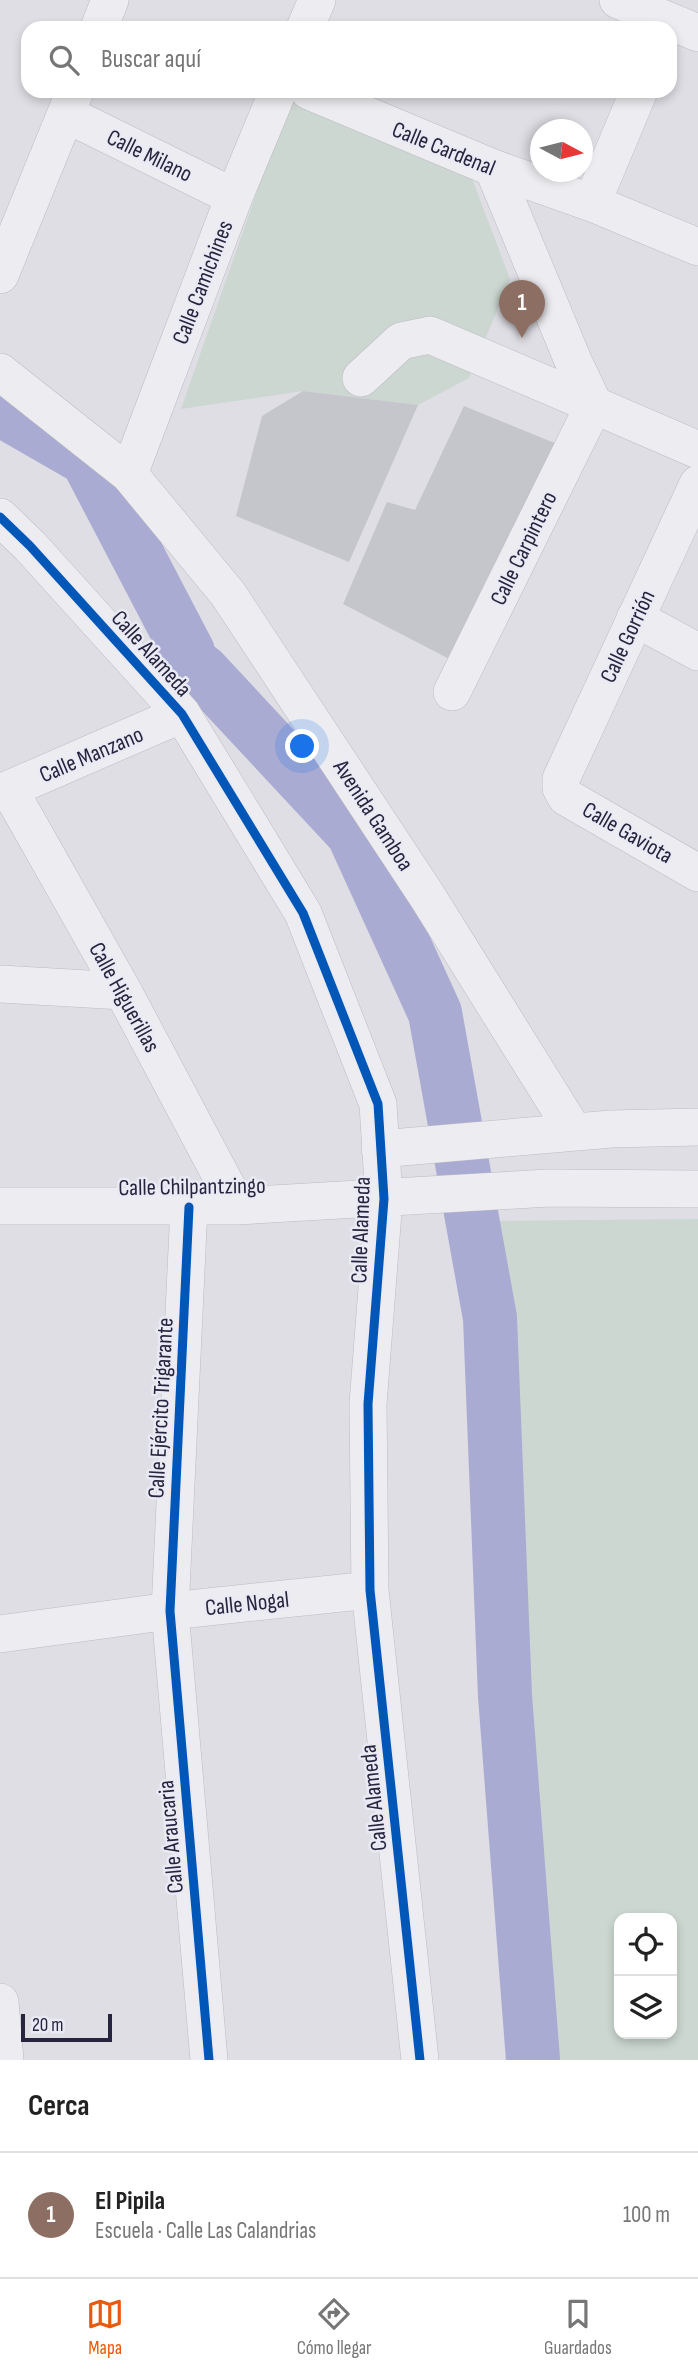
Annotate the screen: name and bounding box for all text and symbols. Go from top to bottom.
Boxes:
search box [21,21,677,98]
icon: search [45,41,83,79]
text: Buscar aquí [101,44,201,75]
street label: Calle Cardenal [388,116,499,182]
north arrow [530,119,593,182]
street label: Calle Milano [102,123,197,189]
street label: Calle Camichines [166,216,239,348]
pin: 1 [499,280,545,338]
street label: Calle Carpintero [484,487,563,610]
street label: Calle Gorrión [594,586,662,687]
street label: Calle Alameda [105,605,197,703]
street label: Calle Manzano [35,721,147,789]
your location [285,729,319,763]
street label: Avenida Gamboa [326,754,419,876]
street label: Calle Gaviota [577,796,678,870]
street label: Calle Higuerillas [82,938,166,1057]
street label: Calle Chilpantzingo [118,1172,266,1202]
street label: Calle Alameda [345,1176,377,1284]
street label: Calle Ejército Trigarante [142,1317,180,1499]
street label: Calle Nogal [204,1586,290,1622]
street label: Calle Alameda [354,1743,394,1852]
street label: Calle Araucaria [152,1779,190,1895]
map controls [614,1913,677,2039]
button: locate [614,1913,677,1976]
button: layers [614,1976,677,2039]
scale bar [21,2011,112,2043]
text: 20 m [32,2014,64,2037]
text: Cerca [28,2088,90,2124]
text: El Pipila [95,2186,165,2217]
text: 1 [46,2201,56,2229]
text: 100 m [623,2201,670,2229]
text: Escuela · Calle Las Calandrias [95,2217,316,2245]
tab: Mapa [86,2295,124,2360]
tab: Cómo llegar [297,2295,372,2360]
tab: Guardados [544,2295,612,2360]

